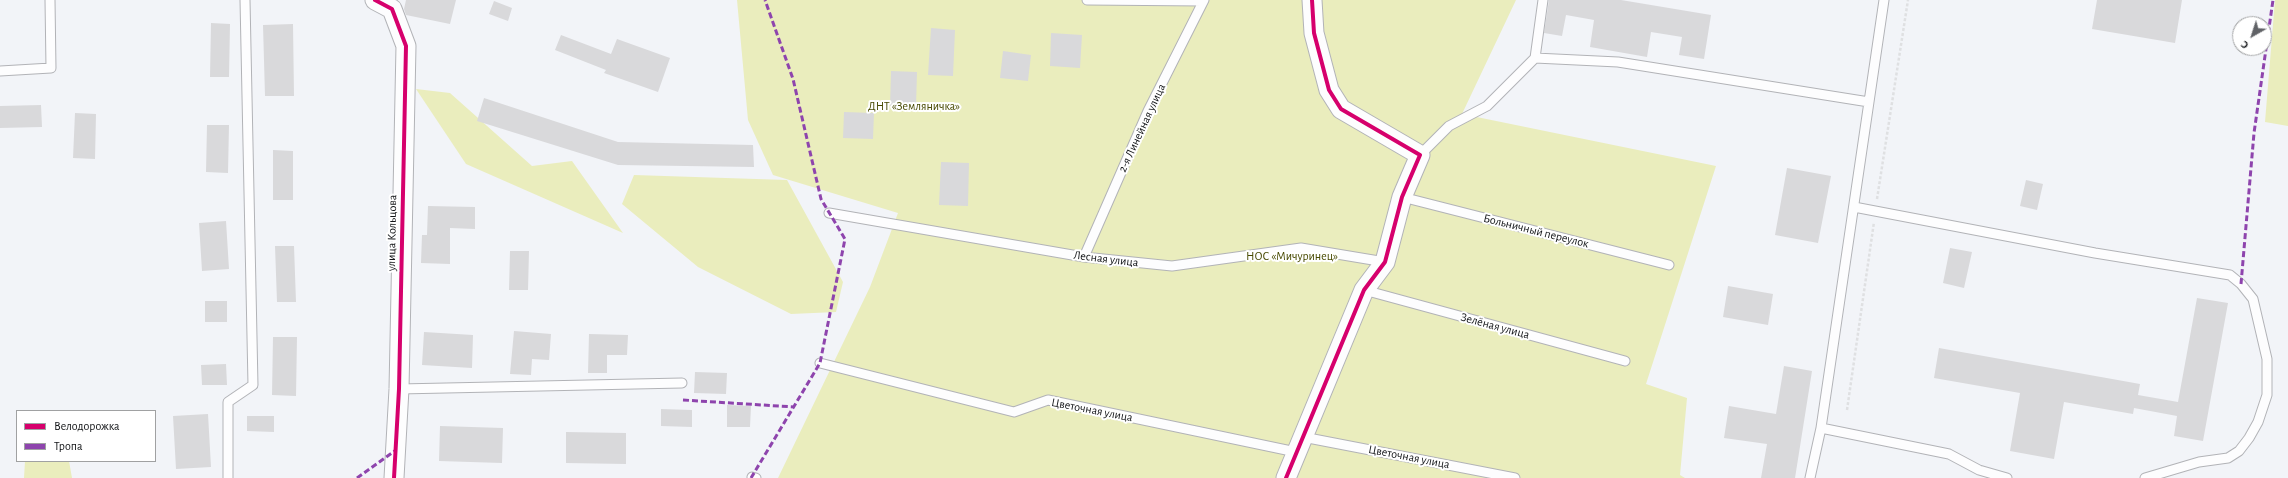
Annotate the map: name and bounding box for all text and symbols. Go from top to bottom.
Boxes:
north arrow [2232,16,2272,56]
text: С [2239,39,2251,51]
street label: 2-я Линейная улица [1115,81,1169,175]
park label: ДНТ «Земляничка» [868,99,960,113]
street label: улица Кольцова [384,195,400,271]
street label: Больничный переулок [1482,211,1590,251]
street label: Лесная улица [1073,248,1139,270]
park label: НОС «Мичуринец» [1246,249,1338,263]
street label: Зелёная улица [1459,310,1531,342]
street label: Цветочная улица [1050,395,1134,425]
legend [16,410,156,462]
text: Велодорожка [54,420,120,432]
text: Тропа [54,440,82,452]
street label: Цветочная улица [1367,442,1451,472]

